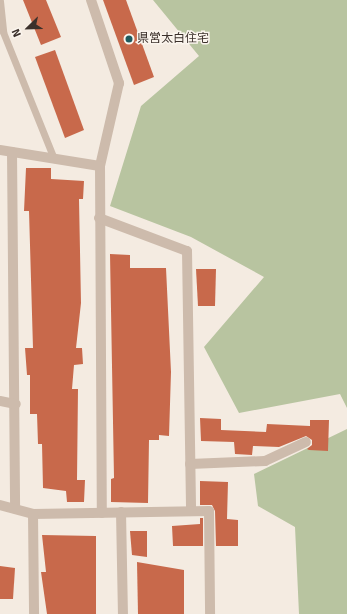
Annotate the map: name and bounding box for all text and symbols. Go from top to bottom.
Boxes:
north arrow [8,8,48,48]
text: N [9,27,24,39]
place label: 県営太白住宅 [137,32,209,46]
marker: 県営太白住宅 [124,34,134,44]

